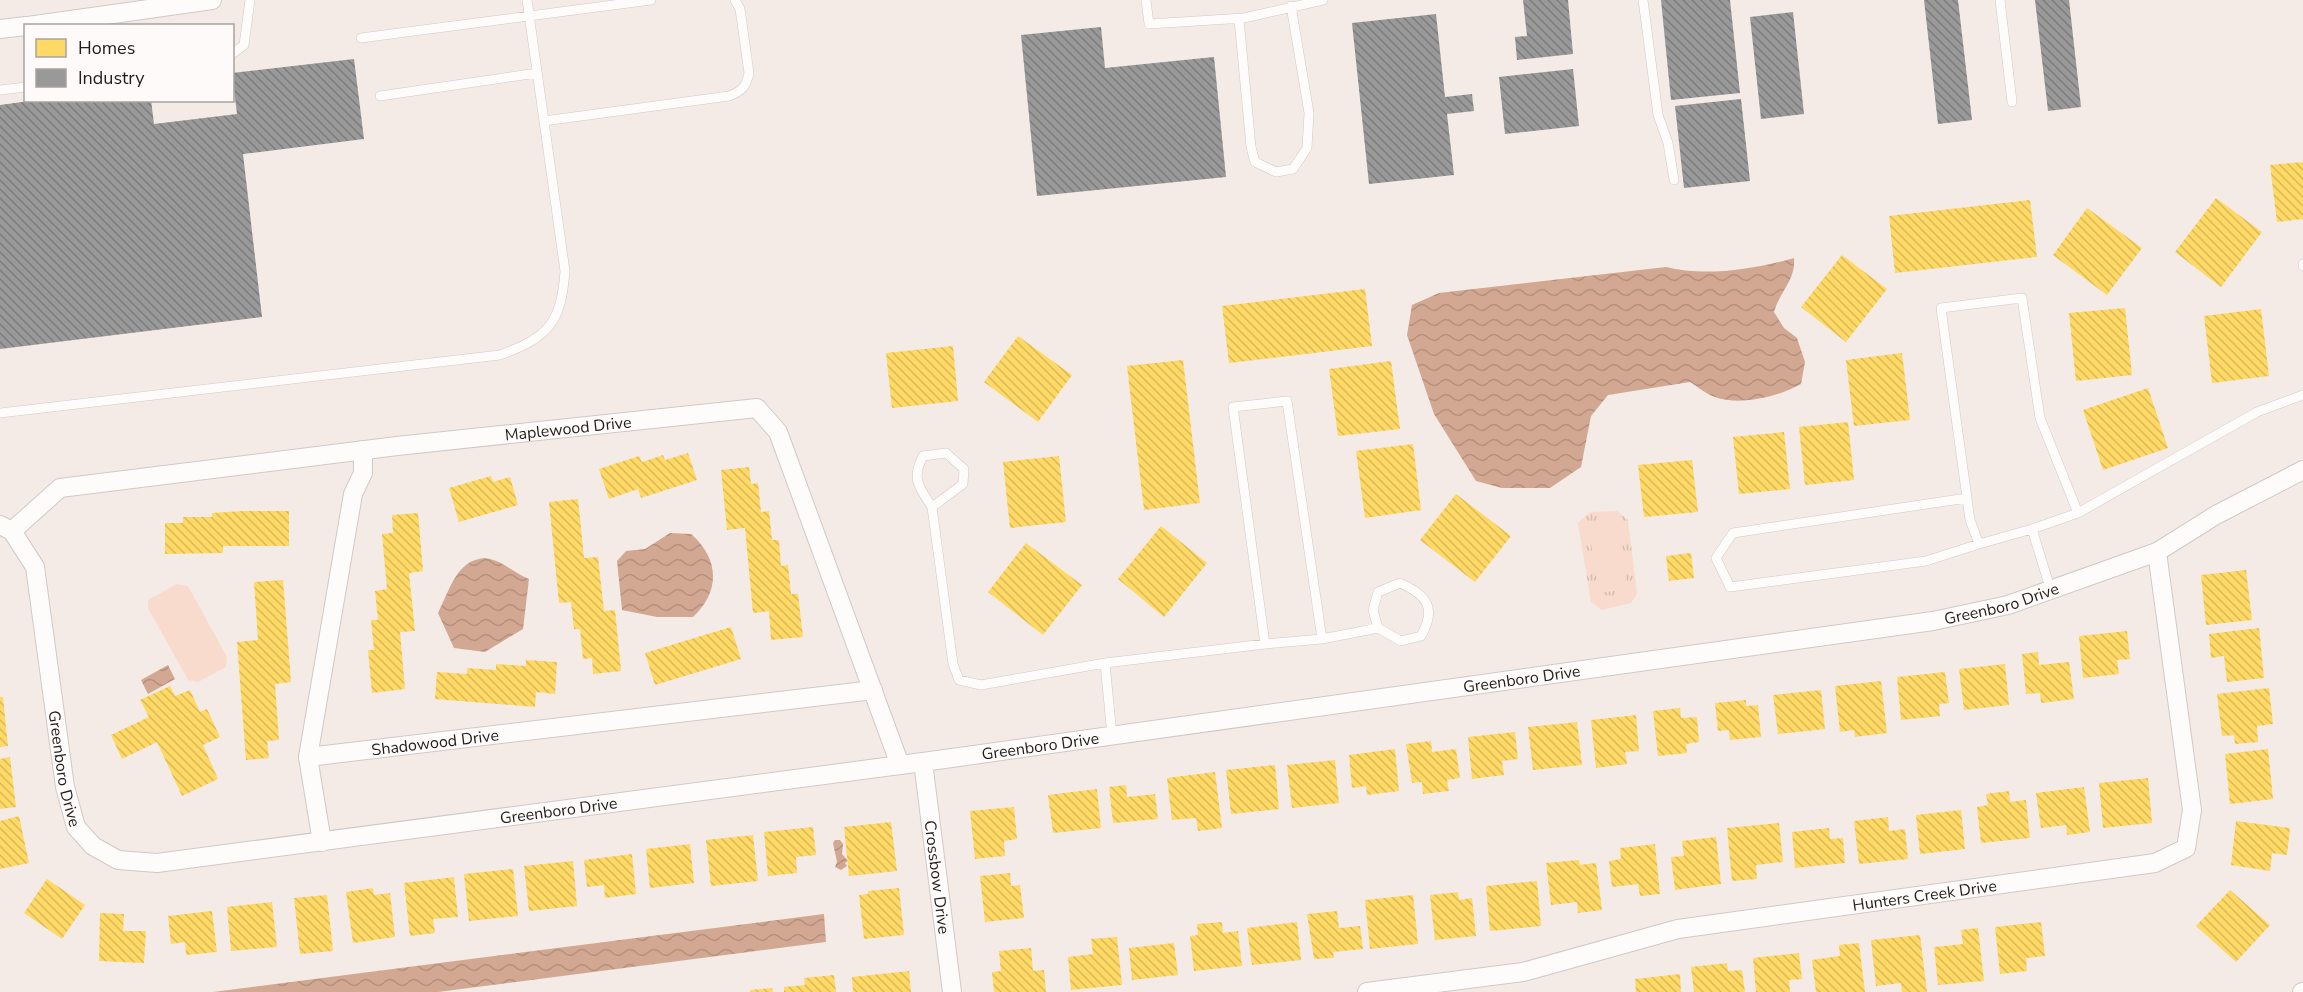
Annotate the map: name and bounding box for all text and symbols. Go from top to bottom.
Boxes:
legend [24,24,234,102]
text: Homes [78,36,135,60]
text: Industry [78,66,145,90]
street label: Maplewood Drive [504,411,632,447]
street label: Greenboro Drive [1942,578,2062,630]
street label: Greenboro Drive [1462,660,1582,698]
street label: Greenboro Drive [43,709,86,830]
street label: Shadowood Drive [370,724,500,761]
street label: Greenboro Drive [980,728,1101,766]
street label: Greenboro Drive [499,792,619,830]
street label: Crossbow Drive [918,819,955,935]
street label: Hunters Creek Drive [1851,875,1998,917]

